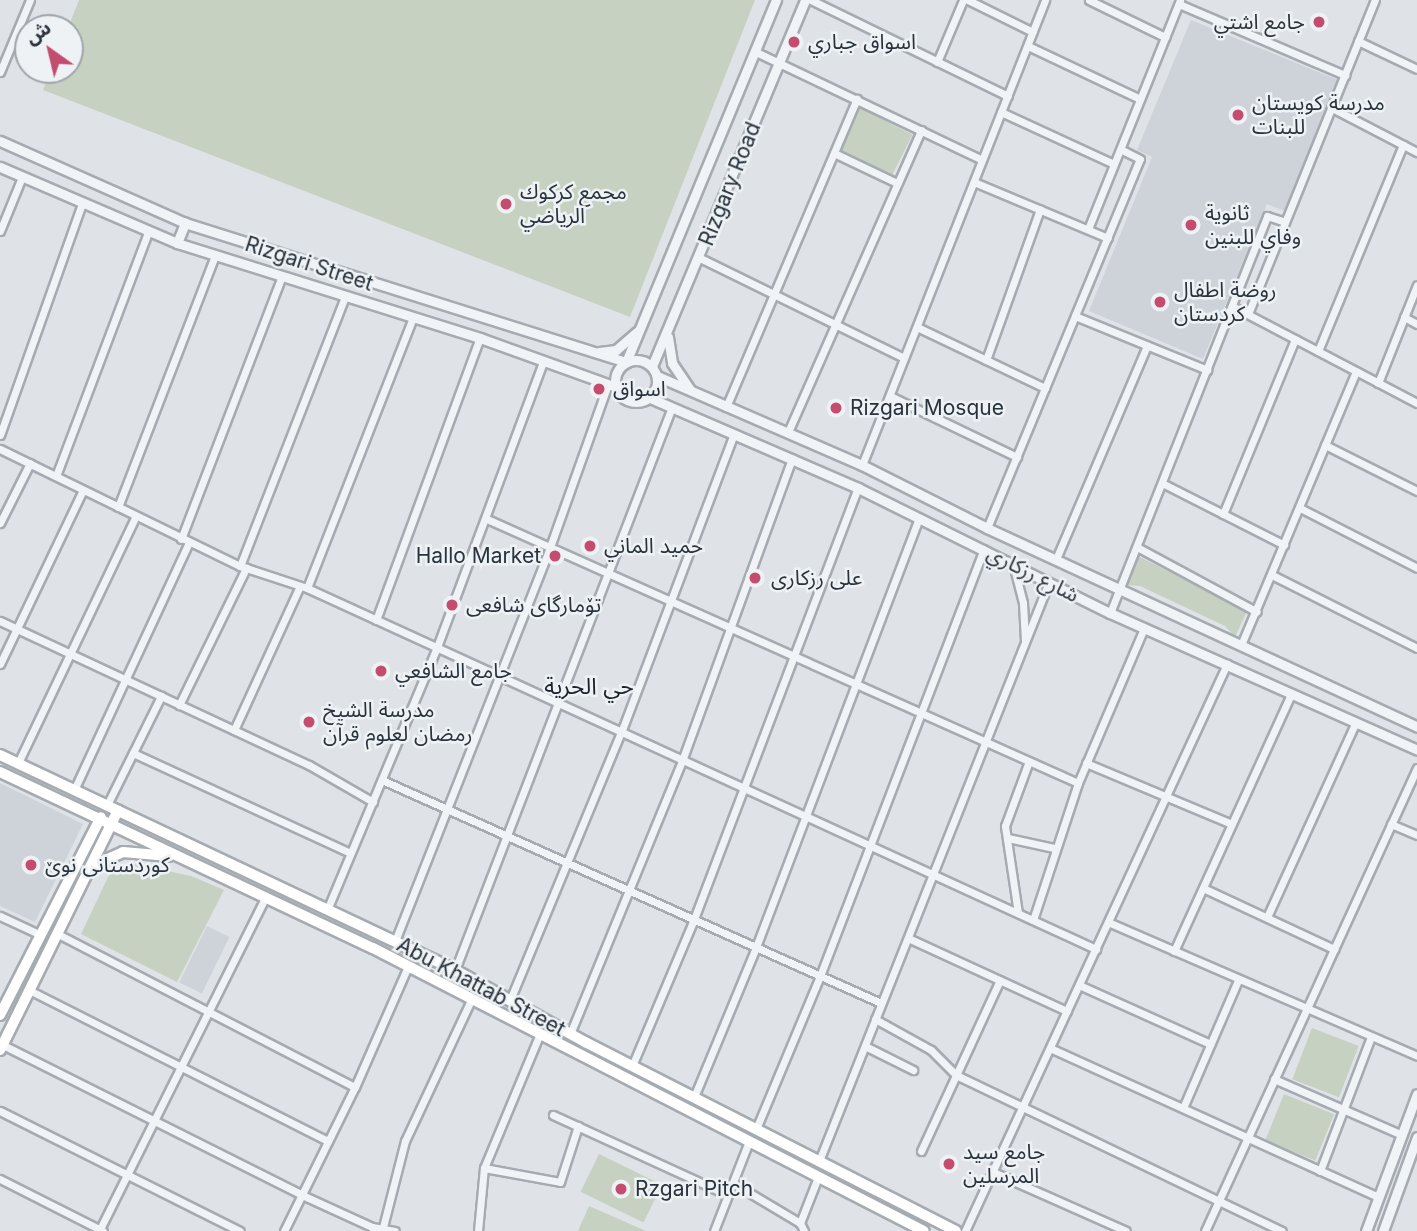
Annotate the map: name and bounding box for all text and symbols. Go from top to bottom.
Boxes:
place label: جامع اشتي [1214,9,1305,35]
north arrow [14,14,84,84]
marker: جامع اشتي [1311,14,1327,30]
text: ش [21,16,55,50]
place label: اسواق جباري [808,29,916,55]
marker: اسواق جباري [786,34,802,50]
place label: مدرسة كويستان للبنات [1252,90,1385,140]
marker: مدرسة كويستان للبنات [1230,107,1246,123]
street label: Rizgary Road [694,118,766,250]
place label: مجمع كركوك الرياضي [520,179,627,229]
marker: مجمع كركوك الرياضي [498,196,514,212]
place label: ثانوية وفاي للبنين [1205,200,1301,250]
marker: ثانوية وفاي للبنين [1183,217,1199,233]
street label: Rizgari Street [242,231,376,297]
place label: روضة اطفال كردستان [1174,277,1276,327]
marker: روضة اطفال كردستان [1152,294,1168,310]
place label: اسواق [613,376,666,402]
marker: اسواق [591,381,607,397]
place label: Rizgari Mosque [850,395,1004,421]
marker: Rizgari Mosque [828,400,844,416]
place label: حميد الماني [604,533,703,559]
marker: حميد الماني [582,538,598,554]
street label: شارع رزكاري [983,540,1083,608]
place label: Hallo Market [416,543,541,569]
marker: Hallo Market [547,548,563,564]
place label: على رزكارى [771,565,862,591]
marker: على رزكارى [745,568,765,588]
place label: تۆمارگاى شافعى [466,592,601,618]
marker: تۆمارگاى شافعى [444,597,460,613]
place label: جامع الشافعي [395,658,512,684]
marker: جامع الشافعي [373,663,389,679]
district label: حي الحرية [544,672,634,700]
place label: مدرسة الشيخ رمضان لعلوم قرآن [323,697,472,747]
marker: مدرسة الشيخ رمضان لعلوم قرآن [301,714,317,730]
place label: کوردستانی نوێ [45,852,170,878]
marker: کوردستانی نوێ [23,857,39,873]
street label: Abu Khattab Street [392,932,570,1042]
place label: جامع سيد المرسلين [963,1139,1045,1189]
marker: جامع سيد المرسلين [941,1156,957,1172]
place label: Rzgari Pitch [635,1176,753,1202]
marker: Rzgari Pitch [613,1181,629,1197]

